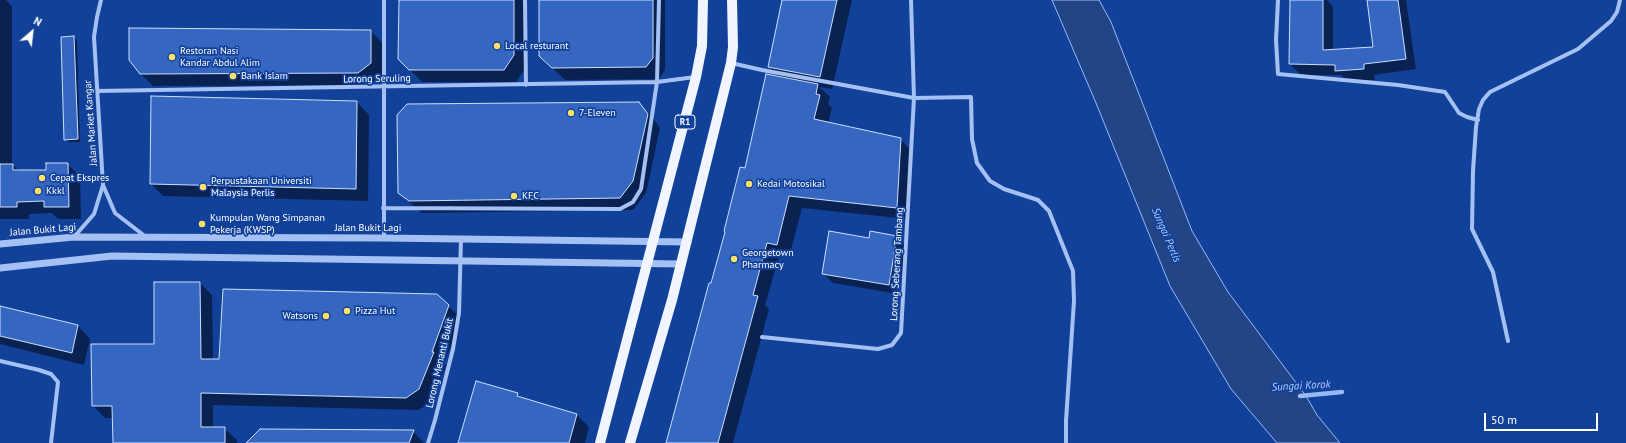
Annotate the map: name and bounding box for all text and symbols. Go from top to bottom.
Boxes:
north arrow [12,12,52,52]
text: N [31,14,44,29]
place label: Local resturant [505,40,569,52]
marker: Local resturant [492,41,502,51]
place label: Restoran Nasi Kandar Abdul Alim [180,45,260,68]
marker: Restoran Nasi Kandar Abdul Alim [167,52,177,62]
place label: Bank Islam [241,70,288,82]
marker: Bank Islam [228,71,238,81]
street label: Lorong Seruling [343,72,411,86]
street label: Jalan Market Kangar [82,80,100,166]
place label: 7-Eleven [579,107,616,119]
marker: 7-Eleven [566,108,576,118]
road number: R1 [675,115,695,129]
place label: Cepat Ekspres [50,172,109,184]
marker: Cepat Ekspres [37,173,47,183]
place label: Perpustakaan Universiti Malaysia Perlis [211,175,312,198]
place label: Kedai Motosikal [757,178,825,190]
marker: Kedai Motosikal [744,179,754,189]
marker: Perpustakaan Universiti Malaysia Perlis [198,182,208,192]
place label: Kkkl [46,185,65,197]
marker: Kkkl [33,186,43,196]
place label: KFC [522,190,539,202]
marker: KFC [509,191,519,201]
water label: Sungai Perlis [1149,206,1183,264]
street label: Lorong Seberang Tambang [888,207,906,321]
place label: Kumpulan Wang Simpanan Pekerja (KWSP) [210,212,325,236]
marker: Kumpulan Wang Simpanan Pekerja (KWSP) [197,219,207,229]
street label: Jalan Bukit Lagi [9,221,77,239]
street label: Jalan Bukit Lagi [335,222,401,234]
place label: Georgetown Pharmacy [742,247,794,270]
marker: Georgetown Pharmacy [729,254,739,264]
place label: Pizza Hut [355,305,395,317]
marker: Pizza Hut [342,306,352,316]
place label: Watsons [283,310,318,322]
marker: Watsons [321,311,331,321]
street label: Lorong Menanti Bukit [424,317,456,409]
water label: Sungai Korok [1271,378,1331,394]
scale bar [1486,405,1600,431]
text: 50 m [1491,412,1517,427]

